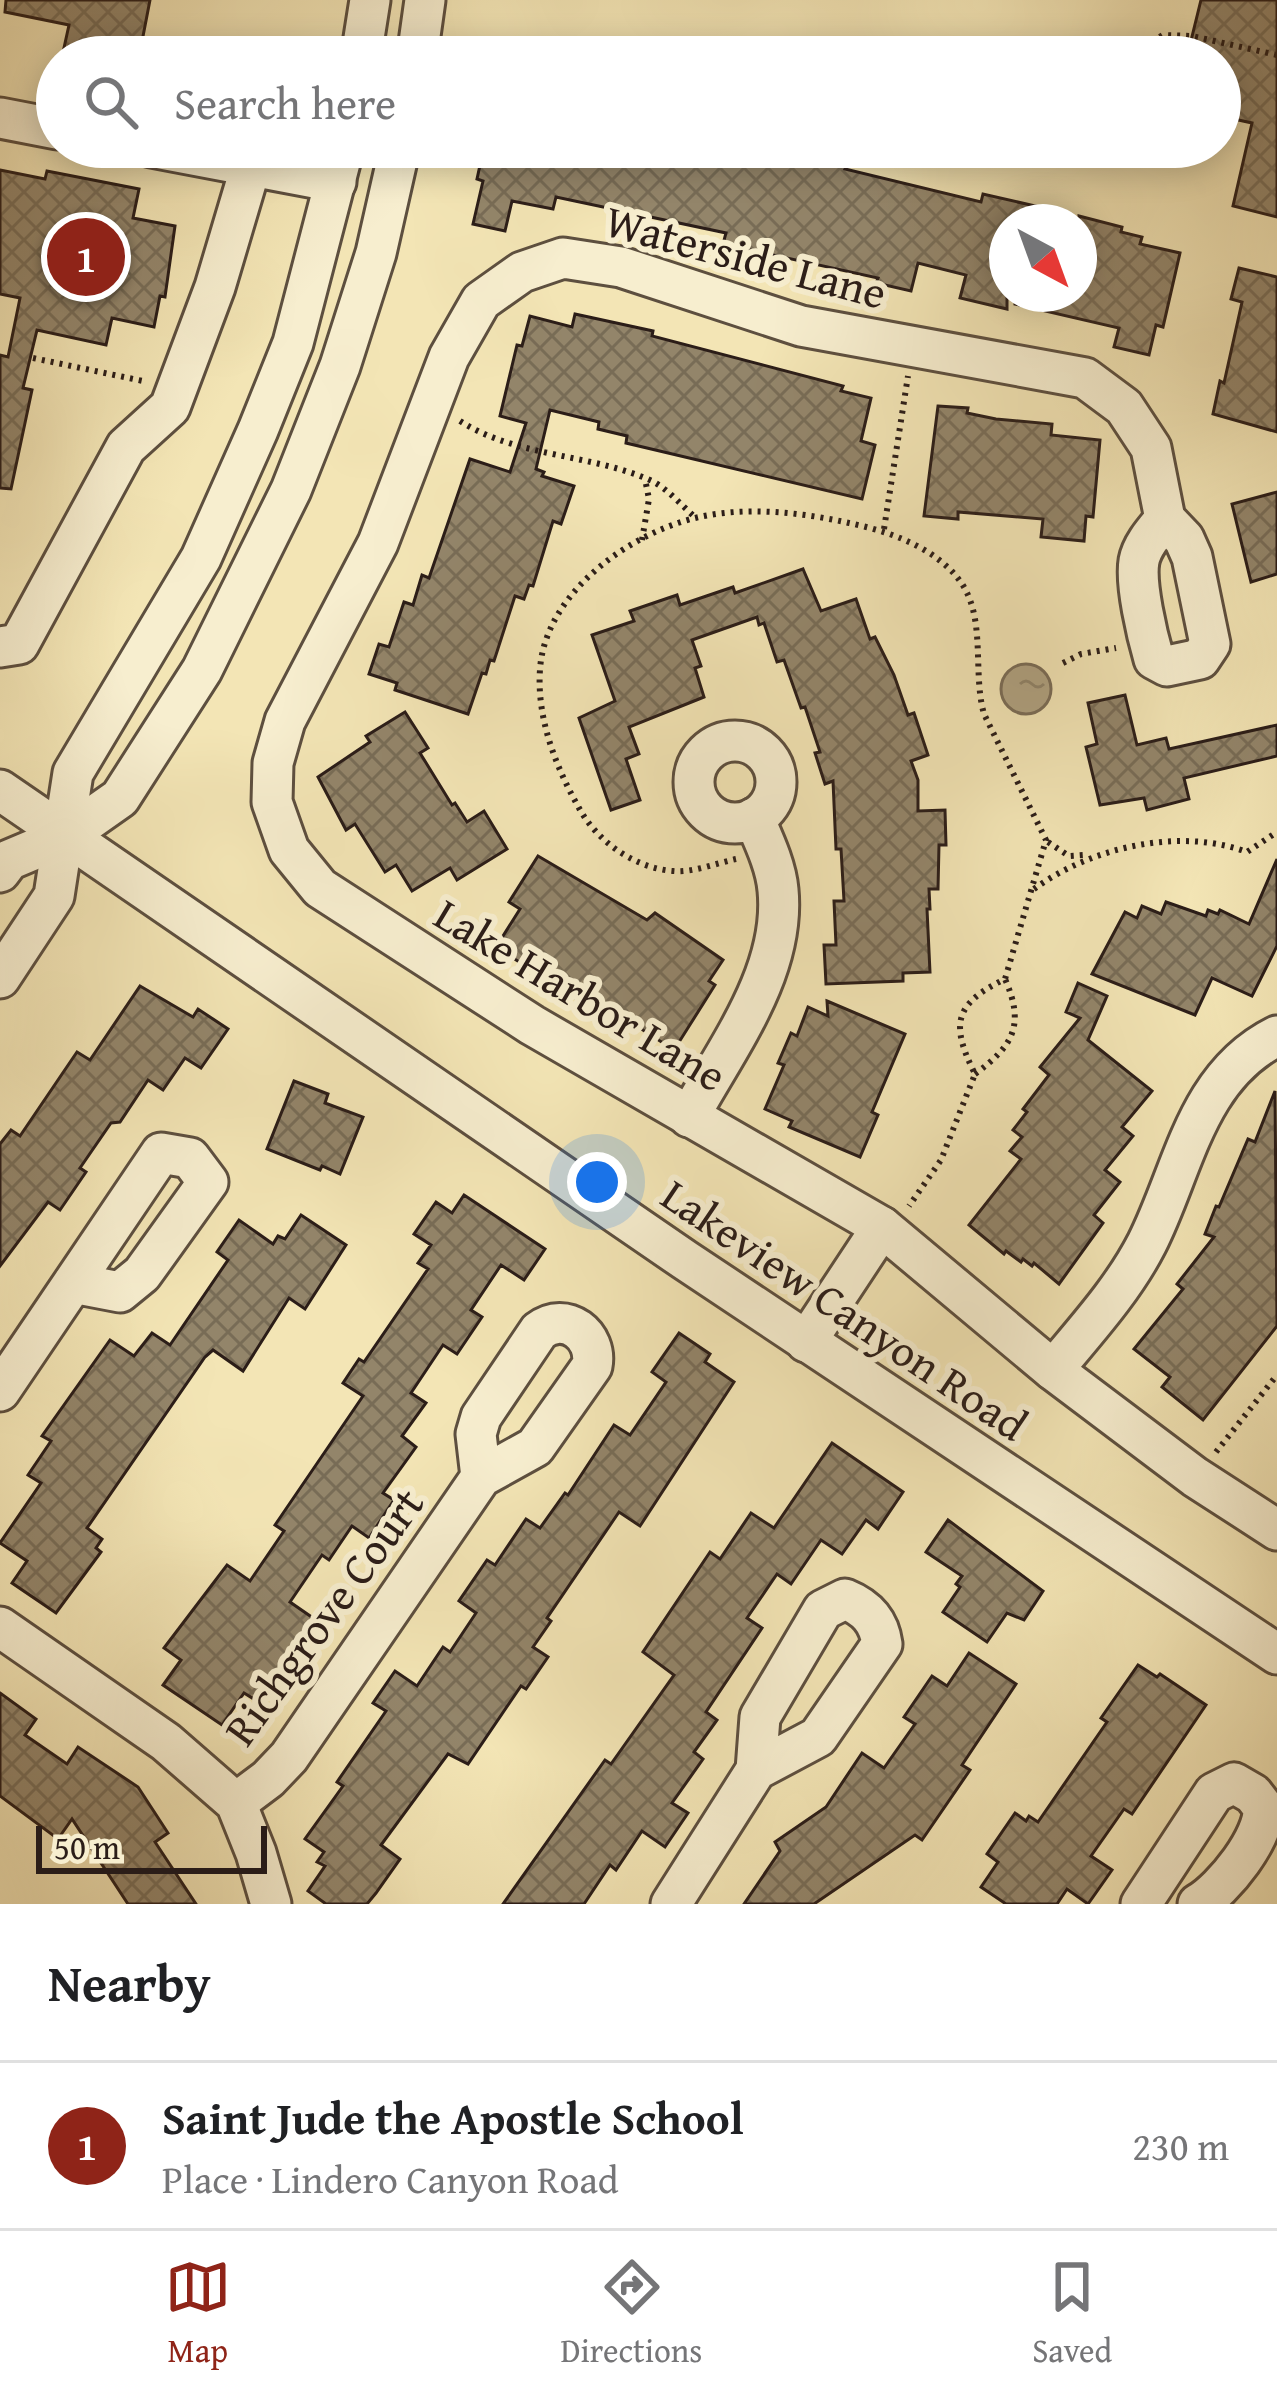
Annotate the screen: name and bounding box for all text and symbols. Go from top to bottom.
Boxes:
search box [36,36,1241,168]
icon: search [78,69,144,135]
text: Search here [174,70,396,135]
street label: Waterside Lane [598,187,894,325]
north arrow [989,204,1097,312]
pin: 1 [47,212,125,302]
street label: Lake Harbor Lane [423,881,739,1107]
your location [567,1152,627,1212]
street label: Lakeview Canyon Road [649,1162,1041,1456]
street label: Richgrove Court [207,1474,439,1758]
scale bar [36,1820,267,1873]
text: 50 m [54,1823,120,1871]
text: Nearby [48,1945,211,2020]
text: Saint Jude the Apostle School [162,2085,744,2150]
text: 1 [77,2117,97,2174]
text: 230 m [1132,2117,1229,2174]
text: Place · Lindero Canyon Road [162,2150,619,2207]
tab: Map [165,2254,231,2374]
tab: Directions [561,2254,702,2374]
tab: Saved [1032,2254,1112,2374]

